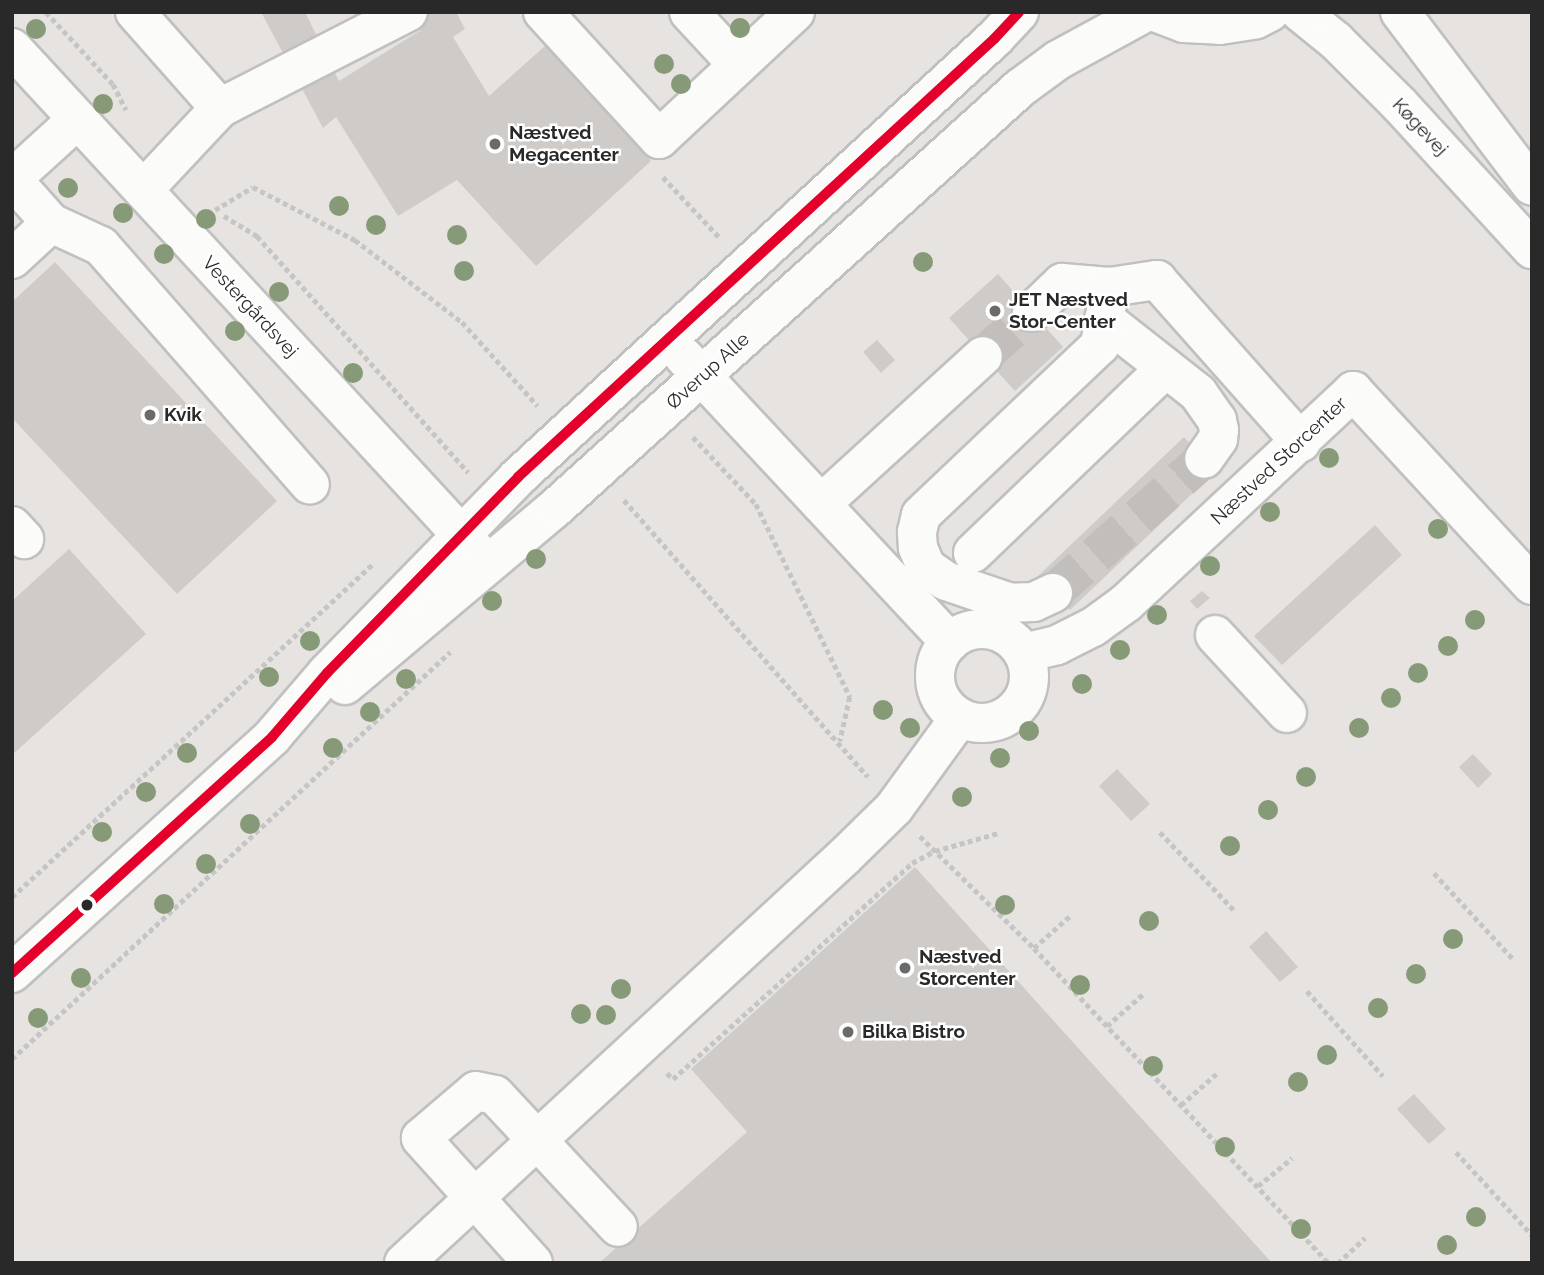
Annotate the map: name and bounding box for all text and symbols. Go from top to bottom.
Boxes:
street label: Køgevej [1388,93,1452,161]
place label: Næstved Megacenter [509,122,619,166]
marker: Næstved Megacenter [487,136,503,152]
street label: Vestergårdsvej [197,252,303,362]
place label: JET Næstved Stor-Center [1009,289,1129,333]
marker: JET Næstved Stor-Center [987,303,1003,319]
street label: Øverup Alle [662,328,754,414]
street label: Næstved Storcenter [1206,392,1352,530]
place label: Kvik [164,404,202,426]
marker: Kvik [142,407,158,423]
unlabelled marker [80,898,94,912]
place label: Næstved Storcenter [919,946,1016,990]
marker: Næstved Storcenter [897,960,913,976]
place label: Bilka Bistro [862,1021,965,1043]
marker: Bilka Bistro [840,1024,856,1040]

